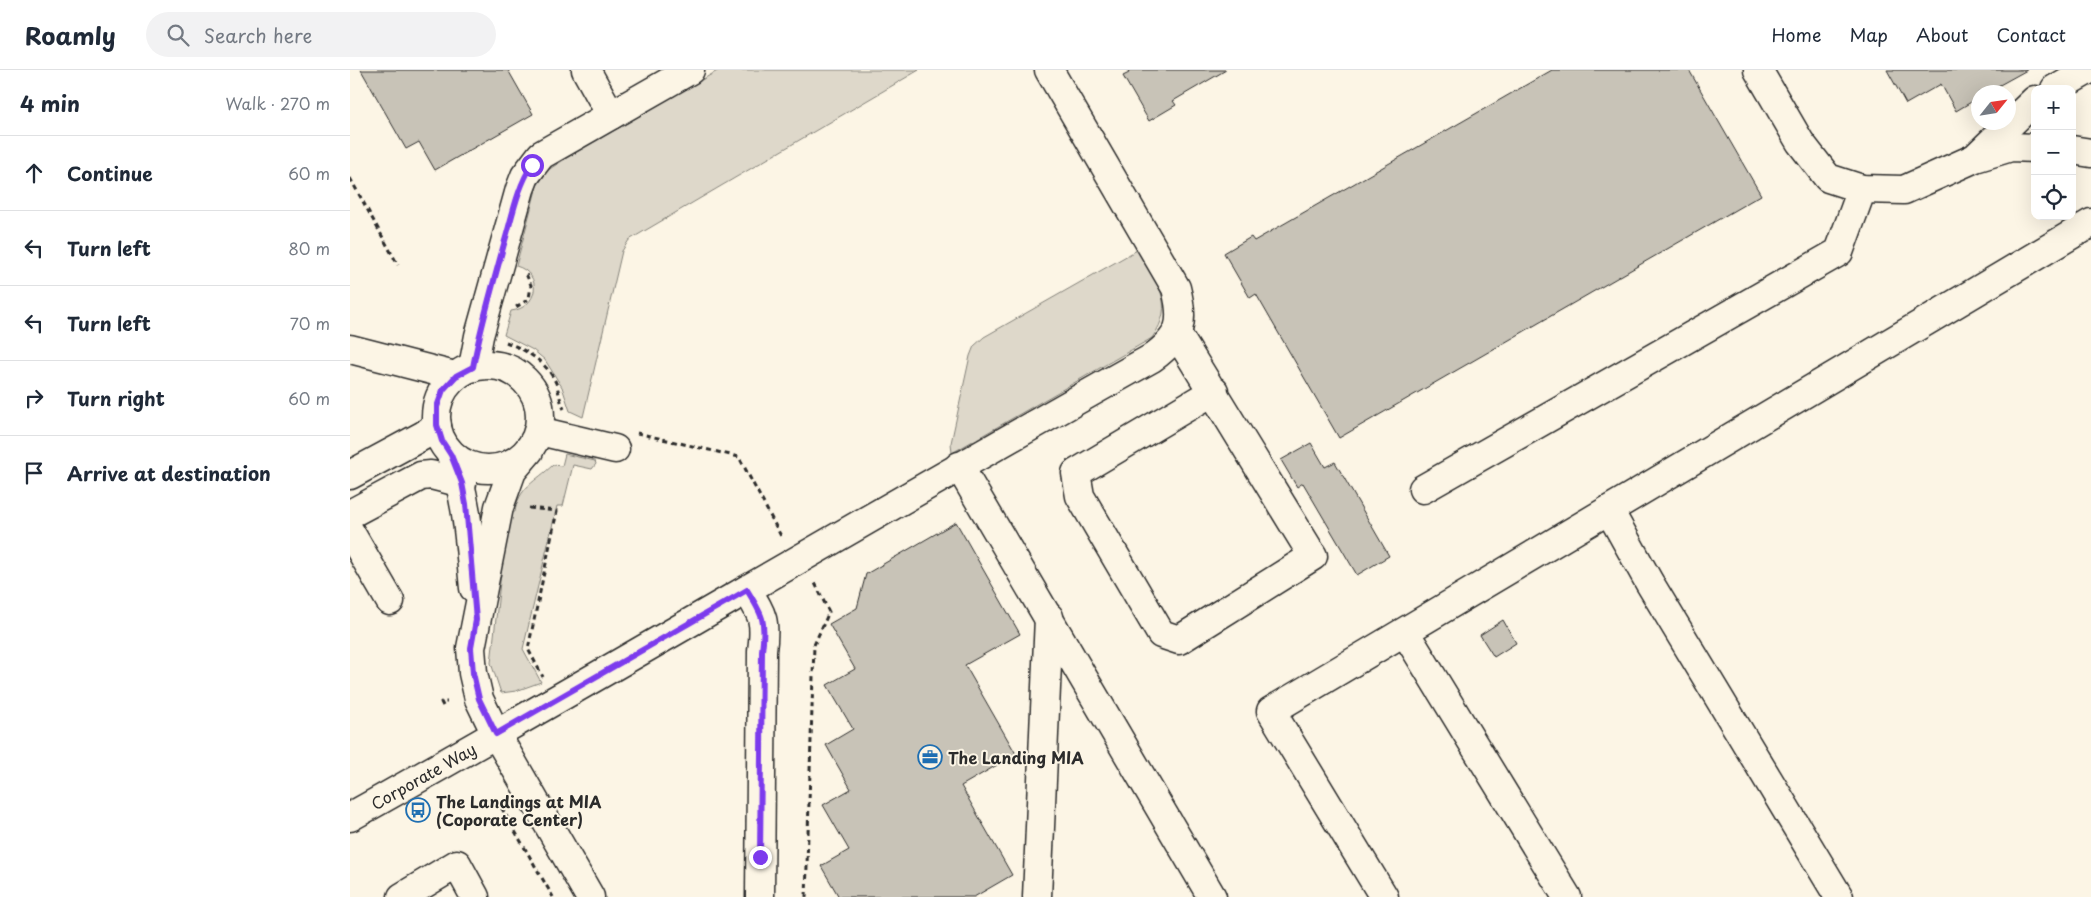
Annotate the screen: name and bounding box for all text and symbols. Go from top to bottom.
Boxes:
search box [146,12,496,57]
text: Roamly [25,17,116,53]
icon: search [164,21,192,49]
text: Search here [204,21,312,49]
text: Home [1771,21,1821,48]
text: Map [1849,21,1888,48]
text: About [1916,21,1968,48]
text: Contact [1996,21,2066,48]
north arrow [1971,85,2016,130]
map controls [2031,85,2076,220]
button: + [2031,85,2076,130]
text: 4 min [20,87,80,119]
text: Walk · 270 m [226,91,330,115]
button: − [2031,130,2076,175]
route start [521,154,544,177]
icon: ahead [20,159,48,187]
text: Continue [67,159,153,187]
text: 60 m [288,161,330,185]
button: locate [2031,175,2076,220]
icon: left [20,234,48,262]
text: Turn left [67,234,151,262]
text: 80 m [288,236,330,260]
icon: left [20,309,48,337]
text: Turn left [67,309,151,337]
text: 70 m [290,311,330,335]
icon: right [20,384,48,412]
text: Turn right [67,384,165,412]
text: 60 m [288,386,330,410]
icon: arrive [20,459,48,487]
text: Arrive at destination [67,459,271,487]
street label: Corporate Way [366,736,480,815]
office icon: The Landing MIA [917,744,943,770]
place label: The Landing MIA [948,745,1084,769]
place label: The Landings at MIA (Coporate Center) [436,789,602,831]
bus stop icon: The Landings at MIA (Coporate Center) [405,797,431,823]
route end [749,846,772,869]

